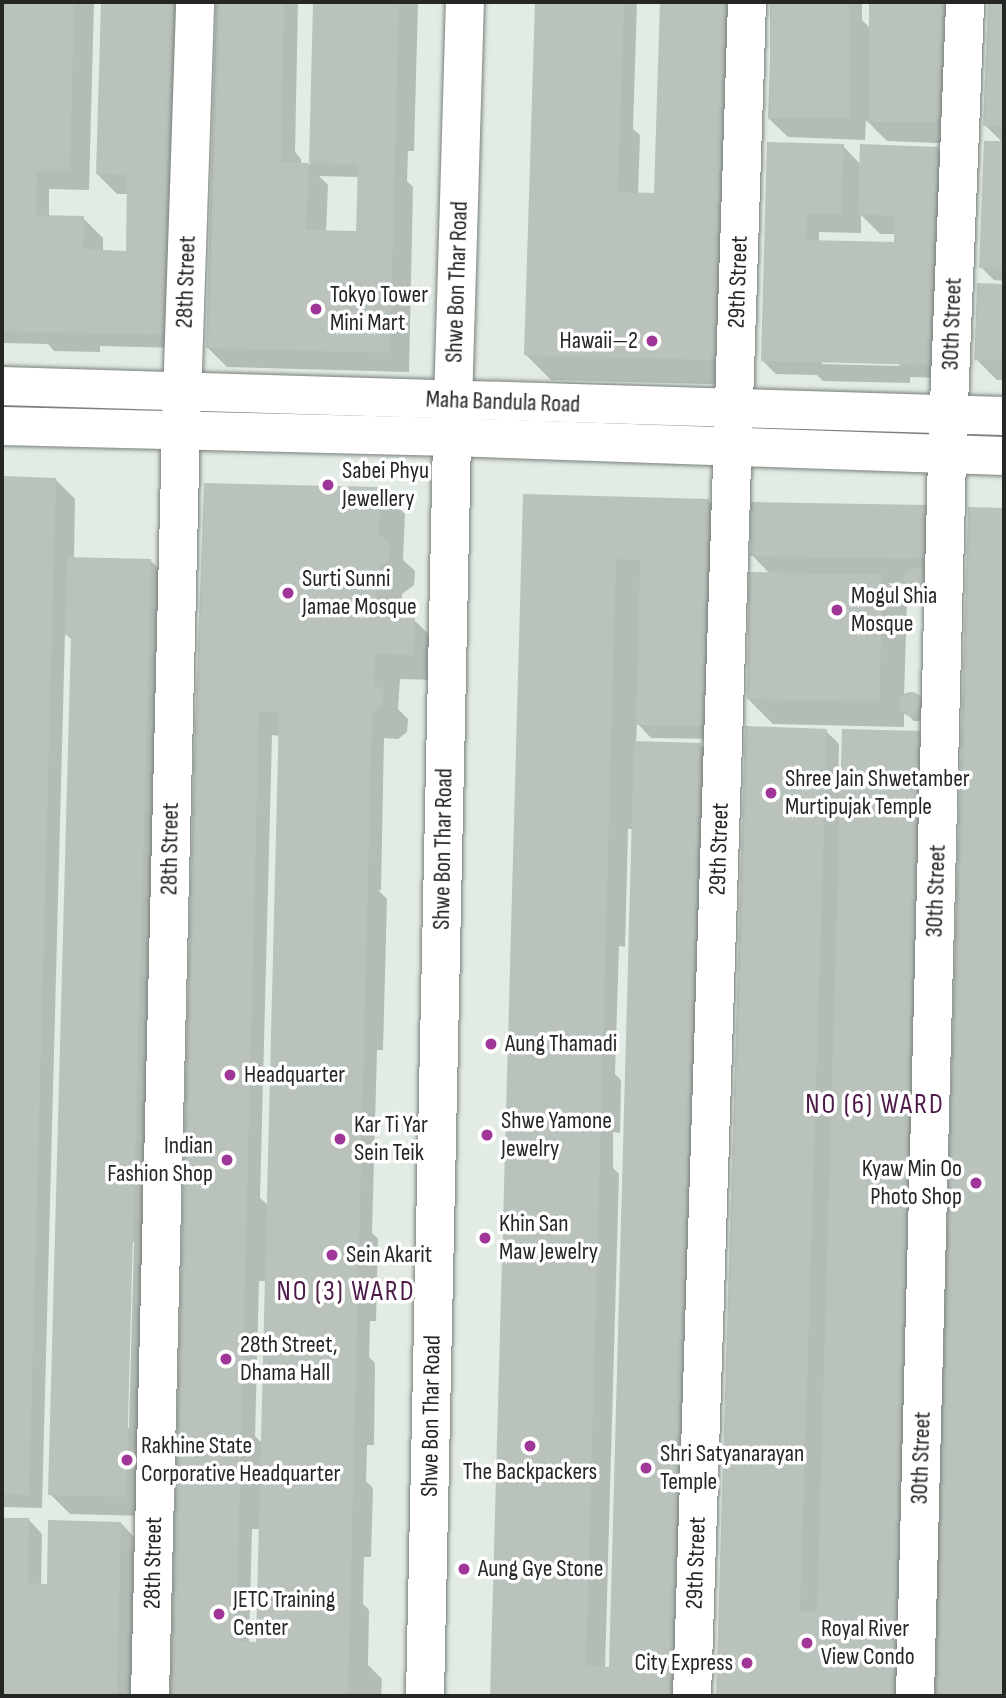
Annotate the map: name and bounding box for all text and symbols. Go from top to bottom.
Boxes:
street label: Shwe Bon Thar Road [440,201,474,363]
street label: 28th Street [170,235,202,329]
street label: 29th Street [722,235,754,329]
street label: 30th Street [936,277,968,371]
place label: Tokyo Tower Mini Mart [330,281,428,337]
marker: Tokyo Tower Mini Mart [308,301,324,317]
place label: Hawaii—2 [560,327,638,355]
marker: Hawaii—2 [644,333,660,349]
street label: Maha Bandula Road [425,385,581,419]
place label: Sabei Phyu Jewellery [342,457,429,513]
marker: Sabei Phyu Jewellery [320,477,336,493]
place label: Surti Sunni Jamae Mosque [302,565,417,621]
place label: Mogul Shia Mosque [851,582,937,638]
marker: Surti Sunni Jamae Mosque [280,585,296,601]
marker: Mogul Shia Mosque [829,602,845,618]
place label: Shree Jain Shwetamber Murtipujak Temple [785,765,970,821]
street label: Shwe Bon Thar Road [427,768,459,930]
marker: Shree Jain Shwetamber Murtipujak Temple [763,785,779,801]
street label: 29th Street [703,802,735,896]
street label: 28th Street [155,803,185,895]
street label: 30th Street [920,844,952,938]
place label: Aung Thamadi [505,1030,617,1058]
marker: Aung Thamadi [483,1036,499,1052]
place label: Headquarter [244,1061,345,1089]
marker: Headquarter [222,1067,238,1083]
district label: NO (6) WARD [807,1088,943,1122]
place label: Shwe Yamone Jewelry [501,1107,612,1163]
place label: Kar Ti Yar Sein Teik [354,1111,428,1167]
marker: Shwe Yamone Jewelry [479,1127,495,1143]
marker: Kar Ti Yar Sein Teik [332,1131,348,1147]
place label: Indian Fashion Shop [107,1132,213,1188]
marker: Indian Fashion Shop [219,1152,235,1168]
place label: Kyaw Min Oo Photo Shop [862,1155,962,1211]
marker: Kyaw Min Oo Photo Shop [968,1175,984,1191]
place label: Khin San Maw Jewelry [499,1210,598,1266]
marker: Khin San Maw Jewelry [477,1230,493,1246]
place label: Sein Akarit [346,1241,432,1269]
marker: Sein Akarit [324,1247,340,1263]
district label: NO (3) WARD [278,1275,414,1309]
place label: 28th Street, Dhama Hall [240,1331,338,1387]
street label: Shwe Bon Thar Road [415,1335,447,1497]
marker: 28th Street, Dhama Hall [218,1351,234,1367]
street label: 30th Street [905,1411,937,1505]
place label: Rakhine State Corporative Headquarter [141,1432,340,1488]
marker: The Backpackers [522,1438,538,1454]
place label: Shri Satyanarayan Temple [660,1440,804,1496]
marker: Rakhine State Corporative Headquarter [119,1452,135,1468]
place label: The Backpackers [463,1458,597,1486]
marker: Shri Satyanarayan Temple [638,1460,654,1476]
street label: 29th Street [680,1516,712,1610]
street label: 28th Street [138,1517,168,1609]
place label: Aung Gye Stone [478,1555,603,1583]
marker: Aung Gye Stone [456,1561,472,1577]
place label: JETC Training Center [233,1586,335,1642]
marker: JETC Training Center [211,1606,227,1622]
place label: Royal River View Condo [821,1615,915,1671]
marker: Royal River View Condo [799,1635,815,1651]
place label: City Express [635,1649,733,1677]
marker: City Express [739,1655,755,1671]

